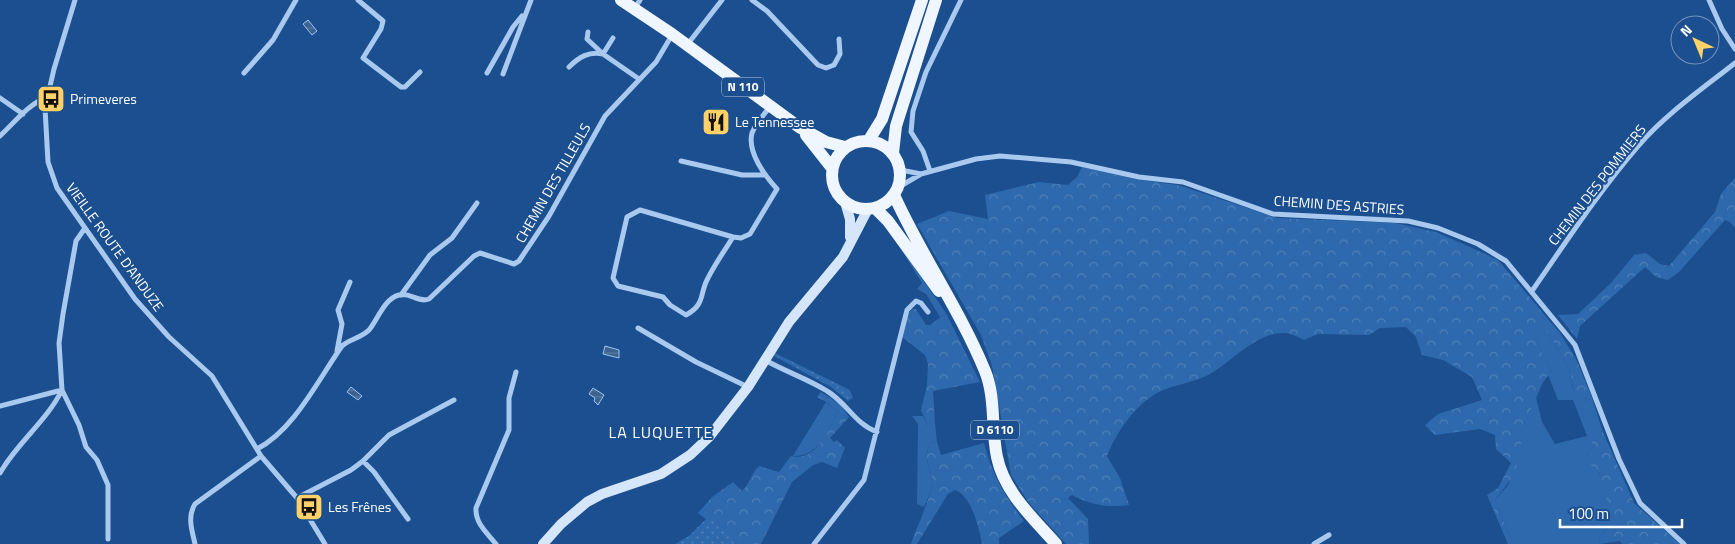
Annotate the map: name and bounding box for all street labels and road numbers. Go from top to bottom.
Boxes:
road number: N 110 [722,77,764,96]
street label: CHEMIN DES TILLEULS [510,119,595,247]
street label: CHEMIN DES POMMIERS [1543,120,1651,250]
street label: VIEILLE ROUTE D'ANDUZE [61,178,169,316]
street label: CHEMIN DES ASTRIES [1273,189,1405,220]
road number: D 6110 [971,420,1019,440]

